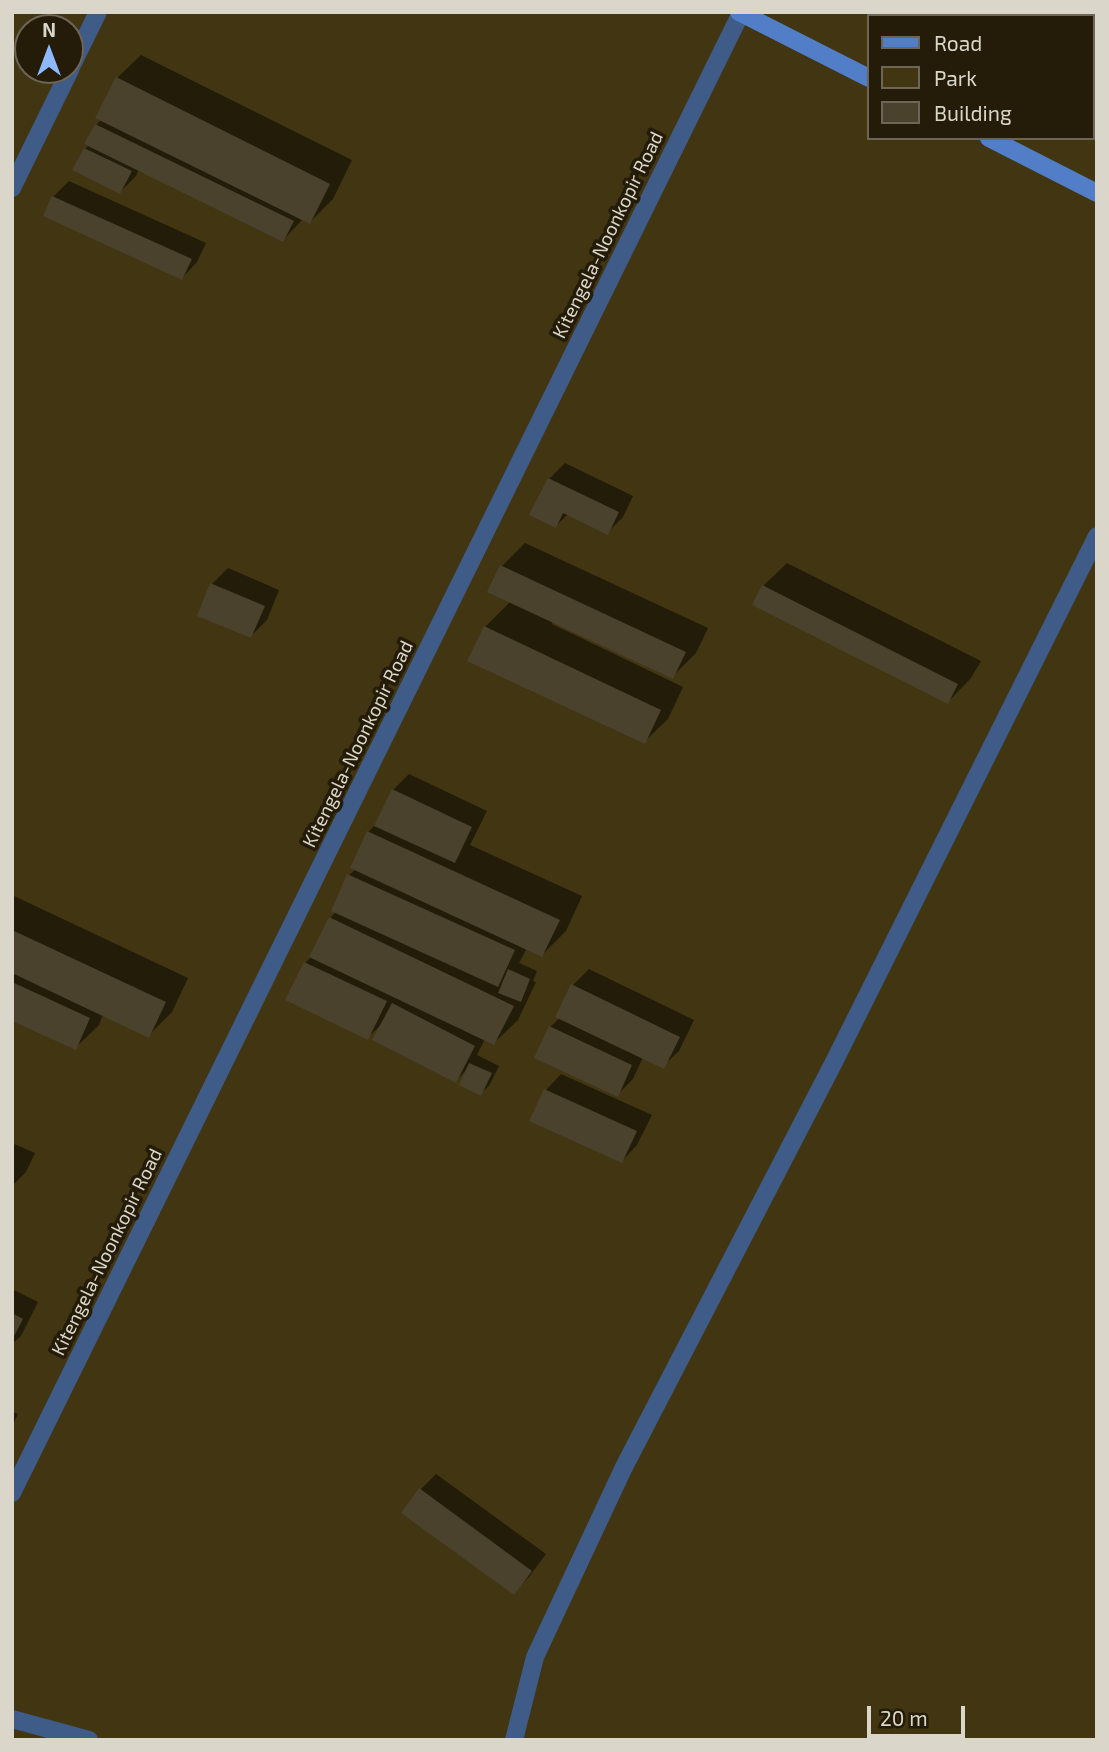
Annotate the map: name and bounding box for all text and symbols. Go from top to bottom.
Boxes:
north arrow [14,14,84,84]
legend [867,14,1095,140]
text: N [42,18,56,41]
text: Road [934,30,982,55]
text: Park [934,65,977,90]
text: Building [934,100,1012,125]
street label: Kitengela-Noonkopir Road [548,128,668,342]
street label: Kitengela-Noonkopir Road [298,637,418,851]
street label: Kitengela-Noonkopir Road [47,1145,167,1359]
scale bar [871,1692,969,1736]
text: 20 m [880,1705,928,1730]

